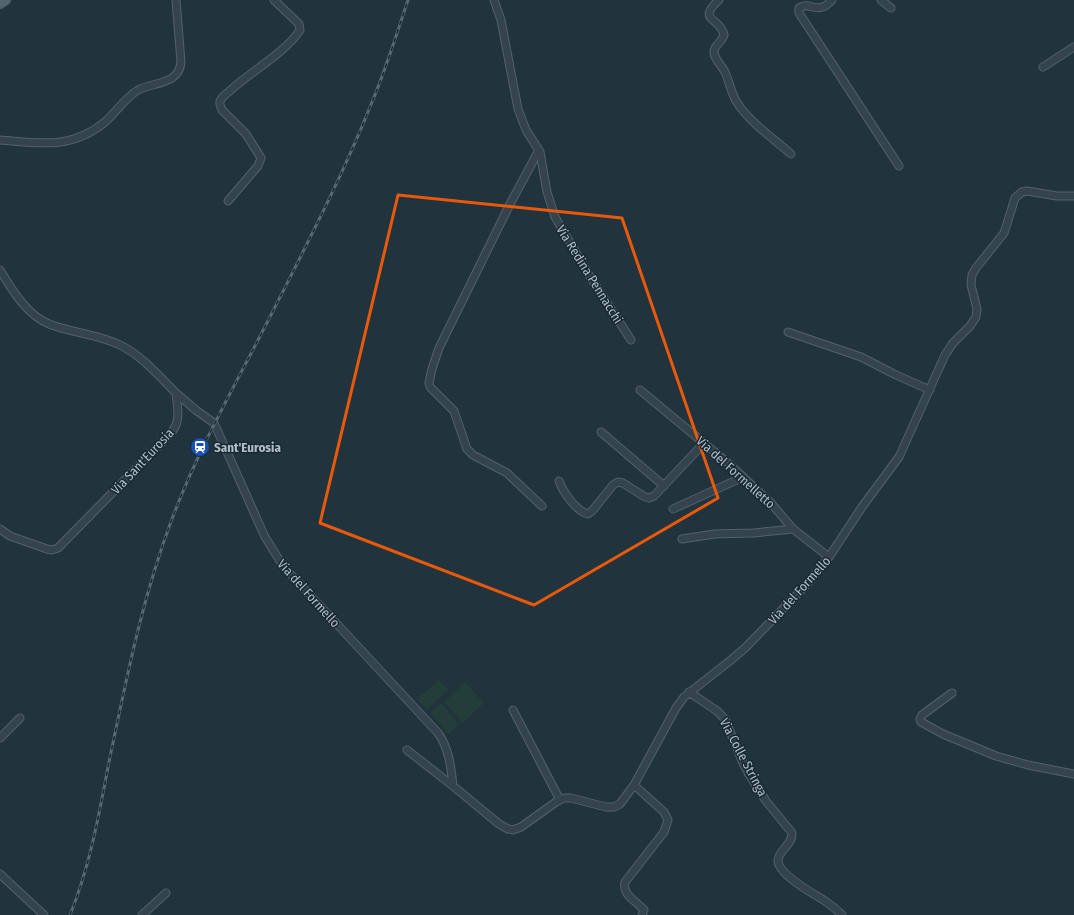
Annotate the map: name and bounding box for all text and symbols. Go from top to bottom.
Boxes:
street label: Via Redina Pennacchi [553,222,626,326]
street label: Via Sant'Eurosia [108,425,177,497]
street label: Via del Formelletto [693,433,778,512]
station icon: Sant'Eurosia [189,436,211,458]
place label: Sant'Eurosia [214,440,281,455]
street label: Via del Formello [765,553,834,627]
street label: Via del Formello [274,556,343,630]
street label: Via Colle Stringa [717,716,770,799]

